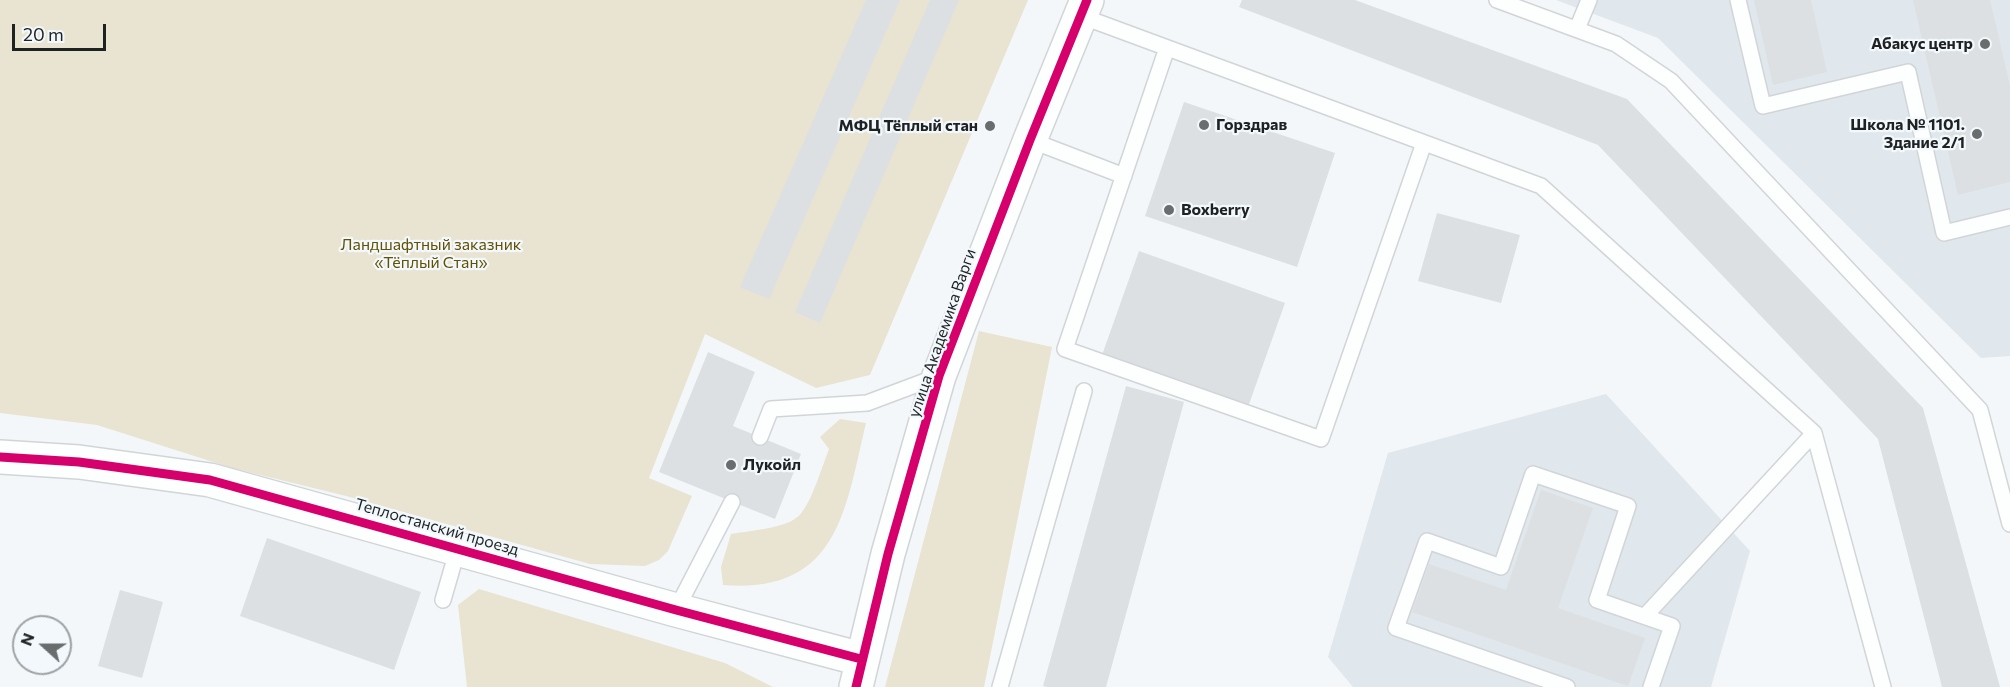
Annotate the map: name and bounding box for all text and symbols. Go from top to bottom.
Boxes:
scale bar [15,12,110,50]
text: 20 m [23,23,64,45]
place label: Абакус центр [1871,34,1973,54]
marker: Абакус центр [1978,37,1992,51]
place label: Горздрав [1216,115,1287,135]
place label: Школа № 1101. Здание 2/1 [1850,115,1965,153]
place label: МФЦ Тёплый стан [839,116,978,136]
marker: Горздрав [1197,118,1211,132]
marker: МФЦ Тёплый стан [983,119,997,133]
marker: Школа № 1101. Здание 2/1 [1970,127,1984,141]
place label: Boxberry [1181,200,1250,220]
marker: Boxberry [1162,203,1176,217]
park label: Ландшафтный заказник «Тёплый Стан» [341,235,521,273]
street label: улица Академика Варги [904,246,980,420]
place label: Лукойл [743,455,801,475]
marker: Лукойл [724,458,738,472]
street label: Теплостанский проезд [353,494,521,560]
north arrow [12,615,72,675]
text: N [16,630,38,648]

